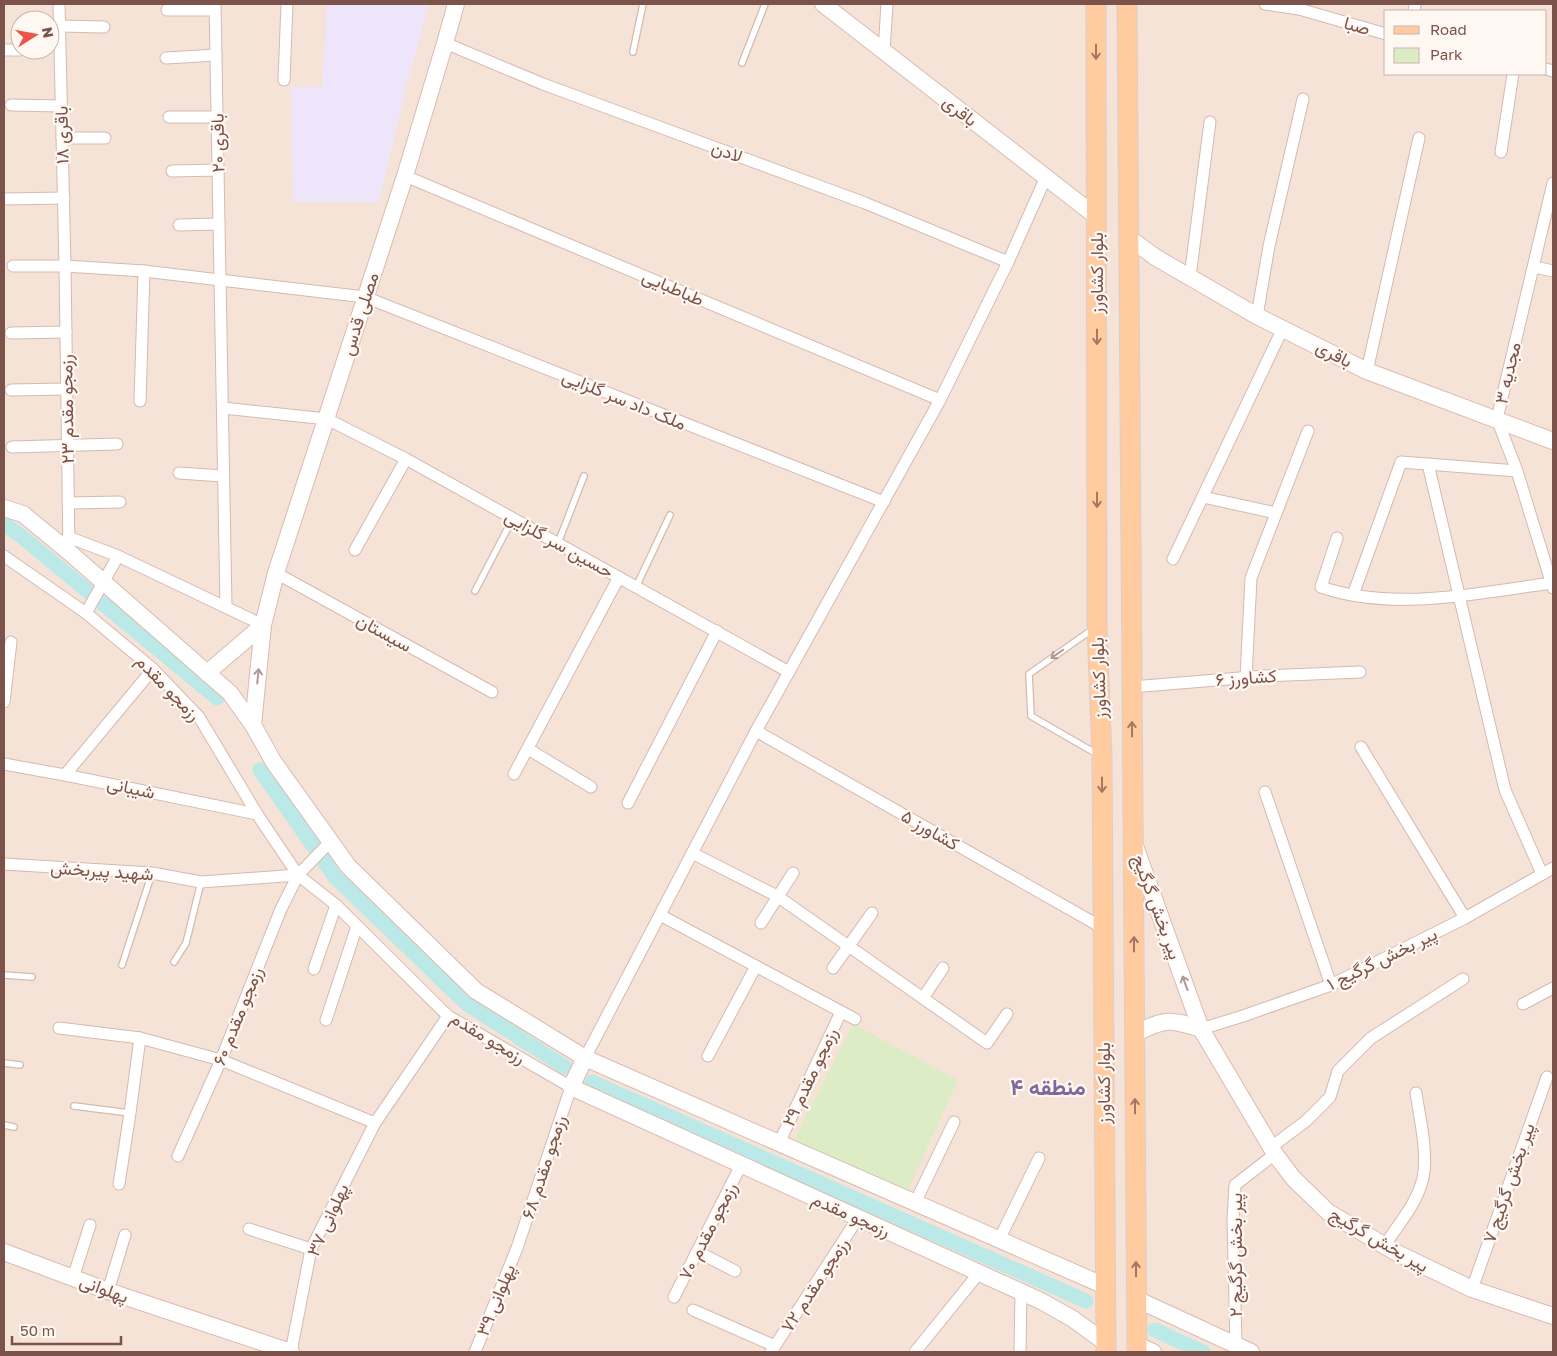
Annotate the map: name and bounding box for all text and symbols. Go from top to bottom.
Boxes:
north arrow [10,10,60,60]
legend [1384,10,1547,75]
street label: صبا [1342,11,1373,39]
text: Road [1430,20,1467,38]
text: N [39,26,58,39]
one-way arrow [1091,44,1101,60]
text: Park [1430,45,1463,63]
street label: باقری [938,90,982,131]
street label: باقری ۱۸ [49,106,74,164]
street label: باقری ۲۰ [205,113,230,173]
street label: لادن [709,135,746,167]
street label: بلوار کشاورز [1085,232,1108,315]
street label: طباطبایی [639,264,708,311]
street label: مصلی قدس [335,269,384,358]
one-way arrow [1092,329,1102,345]
street label: باقری [1312,335,1356,372]
street label: مجدیه ۳ [1489,340,1525,406]
street label: رزمجو مقدم ۲۳ [54,354,80,464]
street label: ملک داد سر گلزایی [559,364,690,435]
one-way arrow [1092,492,1102,508]
street label: حسین سر گلزایی [501,504,618,583]
street label: سیستان [353,608,416,656]
street label: بلوار کشاورز [1086,637,1111,720]
one-way arrow [1050,649,1064,659]
street label: رزمجو مقدم [130,650,206,726]
street label: کشاورز ۶ [1215,664,1277,691]
one-way arrow [253,669,263,685]
one-way arrow [1127,721,1137,737]
street label: شیبانی [105,771,157,804]
one-way arrow [1097,776,1107,793]
street label: کشاورز ۵ [897,804,963,855]
street label: پیر بخش گرگیج [1127,851,1187,963]
street label: شهید پیربخش [50,855,154,887]
street label: پیر بخش گرگیج ۱ [1323,922,1441,996]
one-way arrow [1129,936,1139,952]
street label: رزمجو مقدم ۶۰ [207,963,269,1069]
one-way arrow [1180,976,1189,991]
street label: رزمجو مقدم [446,1006,530,1070]
street label: رزمجو مقدم ۲۹ [777,1024,843,1130]
street label: بلوار کشاورز [1092,1042,1115,1125]
district label: منطقه ۴ [1010,1073,1086,1100]
one-way arrow [1130,1098,1140,1114]
street label: رزمجو مقدم ۶۸ [516,1112,572,1222]
street label: پیر بخش گرگیج ۷ [1477,1120,1541,1246]
street label: رزمجو مقدم ۷۰ [673,1178,743,1284]
street label: پهلوانی ۳۷ [301,1180,355,1260]
street label: رزمجو مقدم [808,1187,894,1243]
street label: پیر بخش گرگیج ۲ [1224,1193,1248,1317]
street label: پیر بخش گرگیج [1325,1202,1433,1278]
street label: رزمجو مقدم ۷۲ [775,1233,855,1337]
street label: پهلوانی ۳۹ [471,1261,521,1339]
one-way arrow [1131,1261,1141,1277]
street label: پهلوانی [76,1269,132,1309]
scale bar [12,1314,121,1346]
text: 50 m [20,1321,55,1339]

